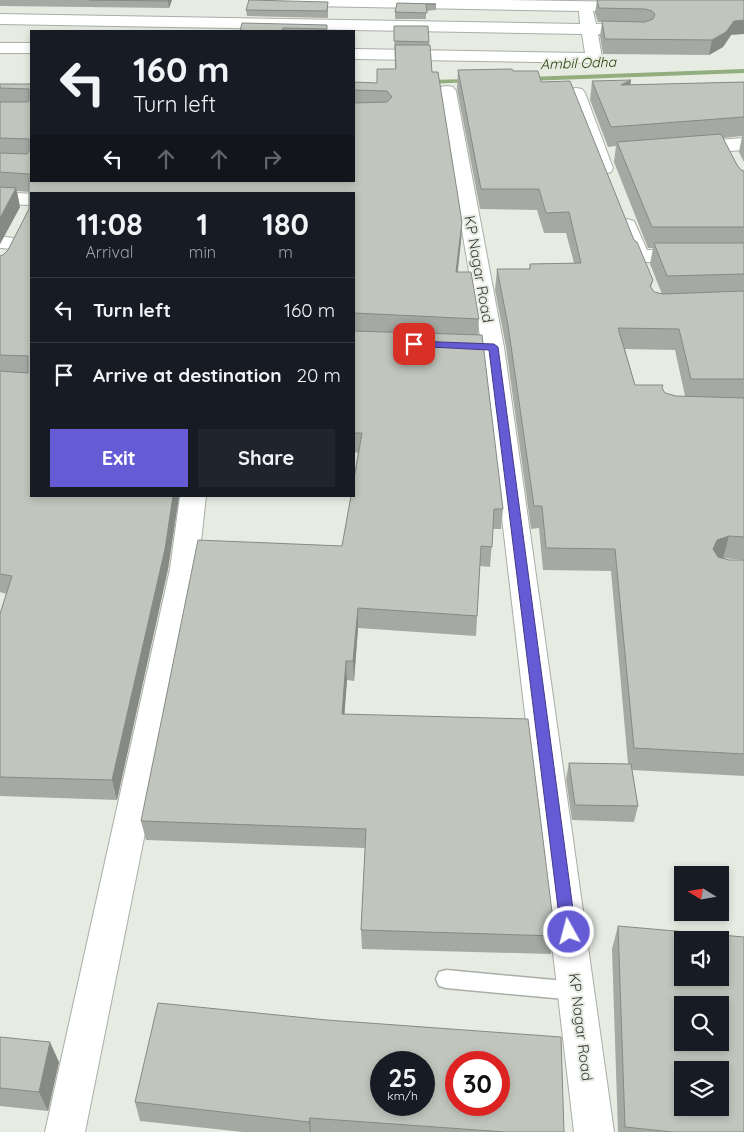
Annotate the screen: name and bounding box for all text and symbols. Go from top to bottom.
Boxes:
text: 160 m [133,47,230,91]
icon: left [50,50,115,115]
water label: Ambil Odha [540,53,618,73]
text: Turn left [133,90,216,118]
icon: left [99,145,127,173]
icon: ahead [152,145,180,173]
icon: ahead [205,145,233,173]
icon: right [258,145,286,173]
text: 11:08 [76,205,143,243]
text: 1 [197,205,208,243]
text: 180 [262,205,309,243]
street label: KP Nagar Road [460,214,498,324]
text: Arrival [85,242,133,262]
text: min [189,242,216,262]
text: m [278,242,293,262]
icon: left [50,296,78,324]
text: Turn left [93,298,171,322]
text: 160 m [284,298,335,322]
pin [393,323,435,365]
icon: arrive [400,330,428,358]
icon: arrive [50,361,78,389]
text: Arrive at destination [93,363,282,387]
text: 20 m [297,363,341,387]
button: Exit [50,429,188,487]
button: Share [198,429,335,487]
north arrow [674,866,729,921]
map controls [674,866,729,1116]
position arrow [542,905,594,957]
button: sound [674,931,729,986]
street label: KP Nagar Road [565,972,597,1082]
button: search [674,996,729,1051]
speed limit sign: 30 [445,1051,510,1116]
button: layers [674,1061,729,1116]
text: 25 [388,1062,417,1093]
text: km/h [387,1088,418,1103]

